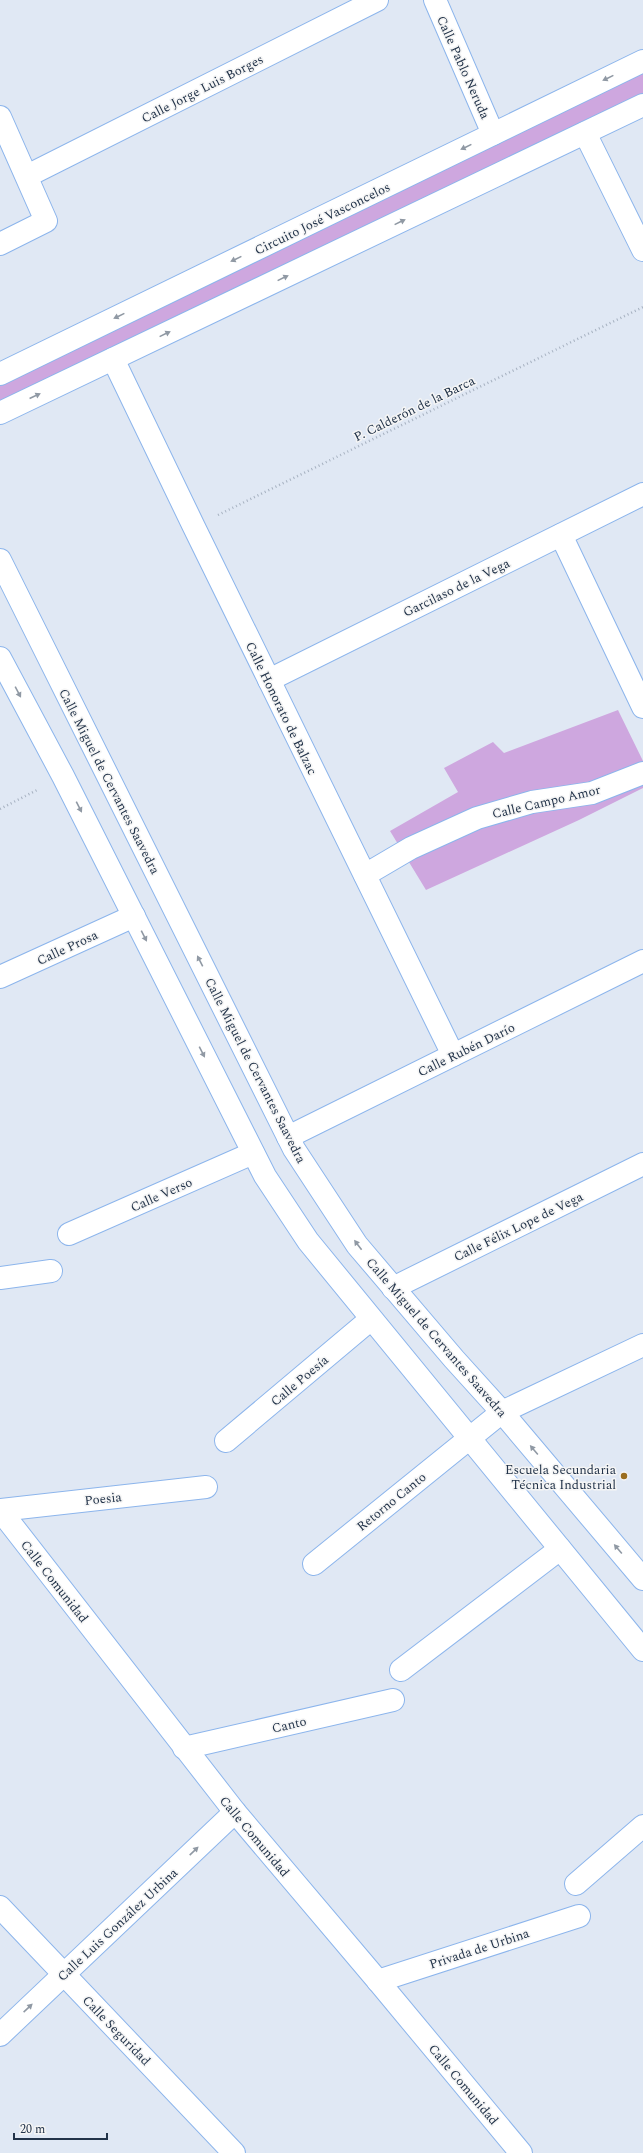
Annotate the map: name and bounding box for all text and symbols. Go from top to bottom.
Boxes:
street label: Calle Pablo Neruda [431,12,495,123]
street label: Calle Jorge Luis Borges [138,49,267,128]
one-way arrow [602,75,614,81]
one-way arrow [460,144,472,150]
street label: Circuito José Vasconcelos [251,177,394,261]
one-way arrow [394,219,405,225]
one-way arrow [230,256,242,262]
one-way arrow [277,275,288,281]
one-way arrow [113,313,125,319]
one-way arrow [160,331,171,337]
street label: P. Calderón de la Barca [350,371,479,447]
one-way arrow [30,393,41,399]
street label: Garcilaso de la Vega [400,553,514,622]
street label: Calle Honorato de Balzac [240,638,322,778]
street label: Calle Miguel de Cervantes Saavedra [53,685,165,878]
one-way arrow [15,686,22,698]
street label: Calle Campo Amor [490,780,602,824]
one-way arrow [76,801,82,813]
street label: Calle Prosa [34,925,102,971]
one-way arrow [141,930,147,941]
one-way arrow [197,955,203,967]
street label: Calle Miguel de Cervantes Saavedra [199,974,311,1167]
street label: Calle Rubén Darío [414,1018,518,1082]
one-way arrow [199,1046,205,1058]
street label: Calle Verso [127,1172,196,1217]
street label: Calle Félix Lope de Vega [450,1187,587,1267]
one-way arrow [354,1240,362,1251]
street label: Calle Miguel de Cervantes Saavedra [361,1253,512,1422]
street label: Calle Poesía [266,1350,334,1411]
one-way arrow [530,1445,539,1455]
place label: Escuela Secundaria Técnica Industrial [505,1460,617,1495]
street label: Retorno Canto [353,1467,431,1536]
marker: Escuela Secundaria Técnica Industrial [619,1471,629,1481]
street label: Poesia [83,1487,123,1511]
street label: Calle Comunidad [15,1536,93,1627]
one-way arrow [613,1544,622,1555]
street label: Canto [270,1711,309,1739]
street label: Calle Comunidad [214,1792,294,1881]
one-way arrow [189,1846,199,1856]
street label: Calle Luis González Urbina [53,1863,183,1986]
street label: Privada de Urbina [427,1923,533,1975]
street label: Calle Seguridad [78,1991,155,2070]
one-way arrow [23,2003,33,2013]
street label: Calle Comunidad [423,2040,503,2129]
scale bar [14,2115,107,2141]
text: 20 m [20,2120,45,2139]

